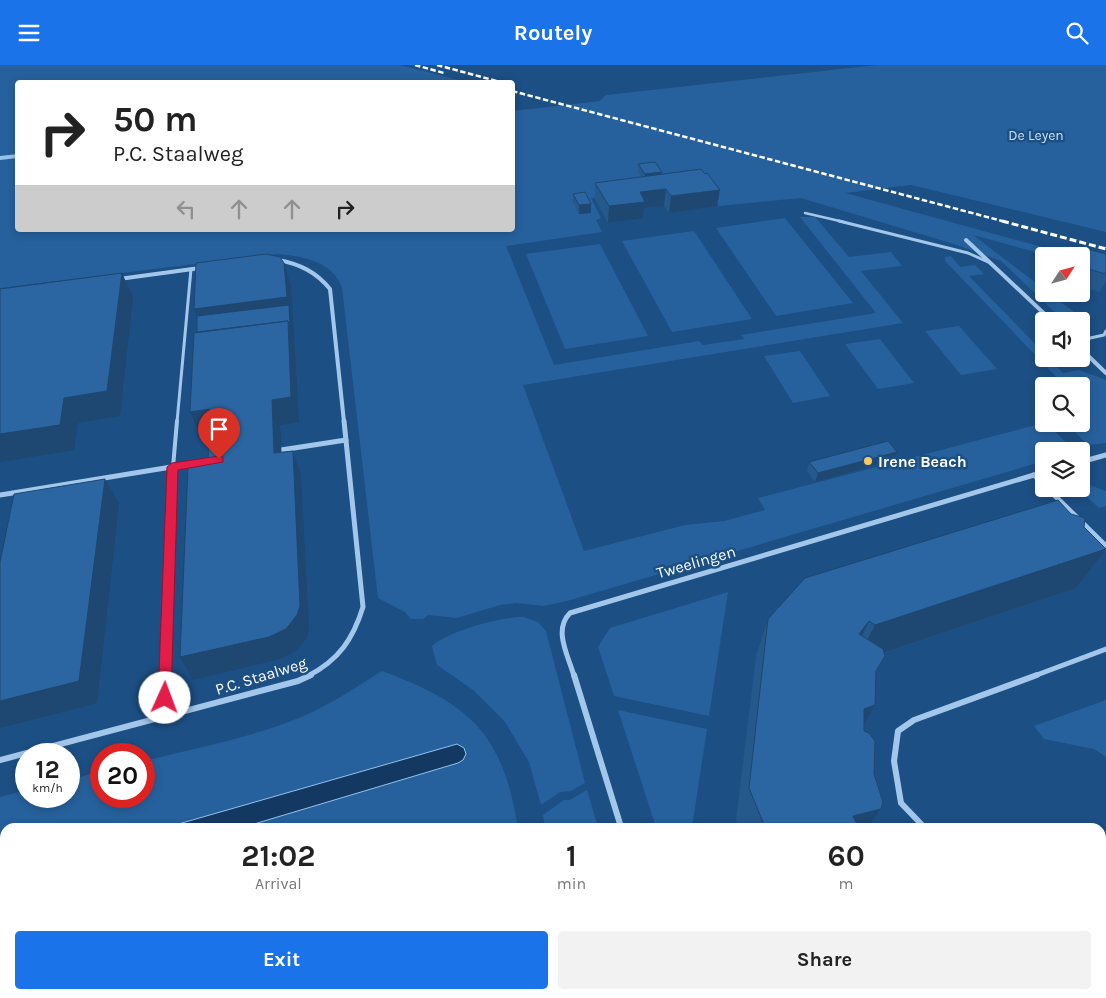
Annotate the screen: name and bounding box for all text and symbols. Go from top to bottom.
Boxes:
icon: menu [15,19,43,47]
icon: search [1063,19,1091,47]
text: Routely [514,20,592,46]
text: 50 m [113,99,198,140]
icon: right [30,100,95,165]
park label: De Leyen [1008,127,1064,144]
text: P.C. Staalweg [113,141,243,167]
icon: left [172,195,200,223]
icon: ahead [225,195,253,223]
icon: ahead [278,195,306,223]
icon: right [331,195,359,223]
north arrow [1035,247,1090,303]
map controls [1035,247,1090,497]
button: sound [1035,312,1090,367]
button: search [1035,377,1090,432]
pin [198,408,240,459]
icon: arrive [205,415,233,443]
button: layers [1035,442,1090,497]
place label: Irene Beach [878,452,967,471]
marker: Irene Beach [862,455,874,467]
street label: Tweelingen [654,542,738,582]
street label: P.C. Staalweg [213,653,309,699]
position arrow [138,671,190,723]
speed limit sign: 20 [90,743,155,808]
text: 12 [35,755,60,784]
text: km/h [32,781,63,795]
text: 21:02 [241,838,315,874]
text: 1 [566,838,577,874]
text: 60 [827,838,865,874]
text: Arrival [255,874,302,893]
text: min [557,874,586,893]
text: m [839,874,854,893]
button: Exit [15,931,548,989]
button: Share [558,931,1091,989]

